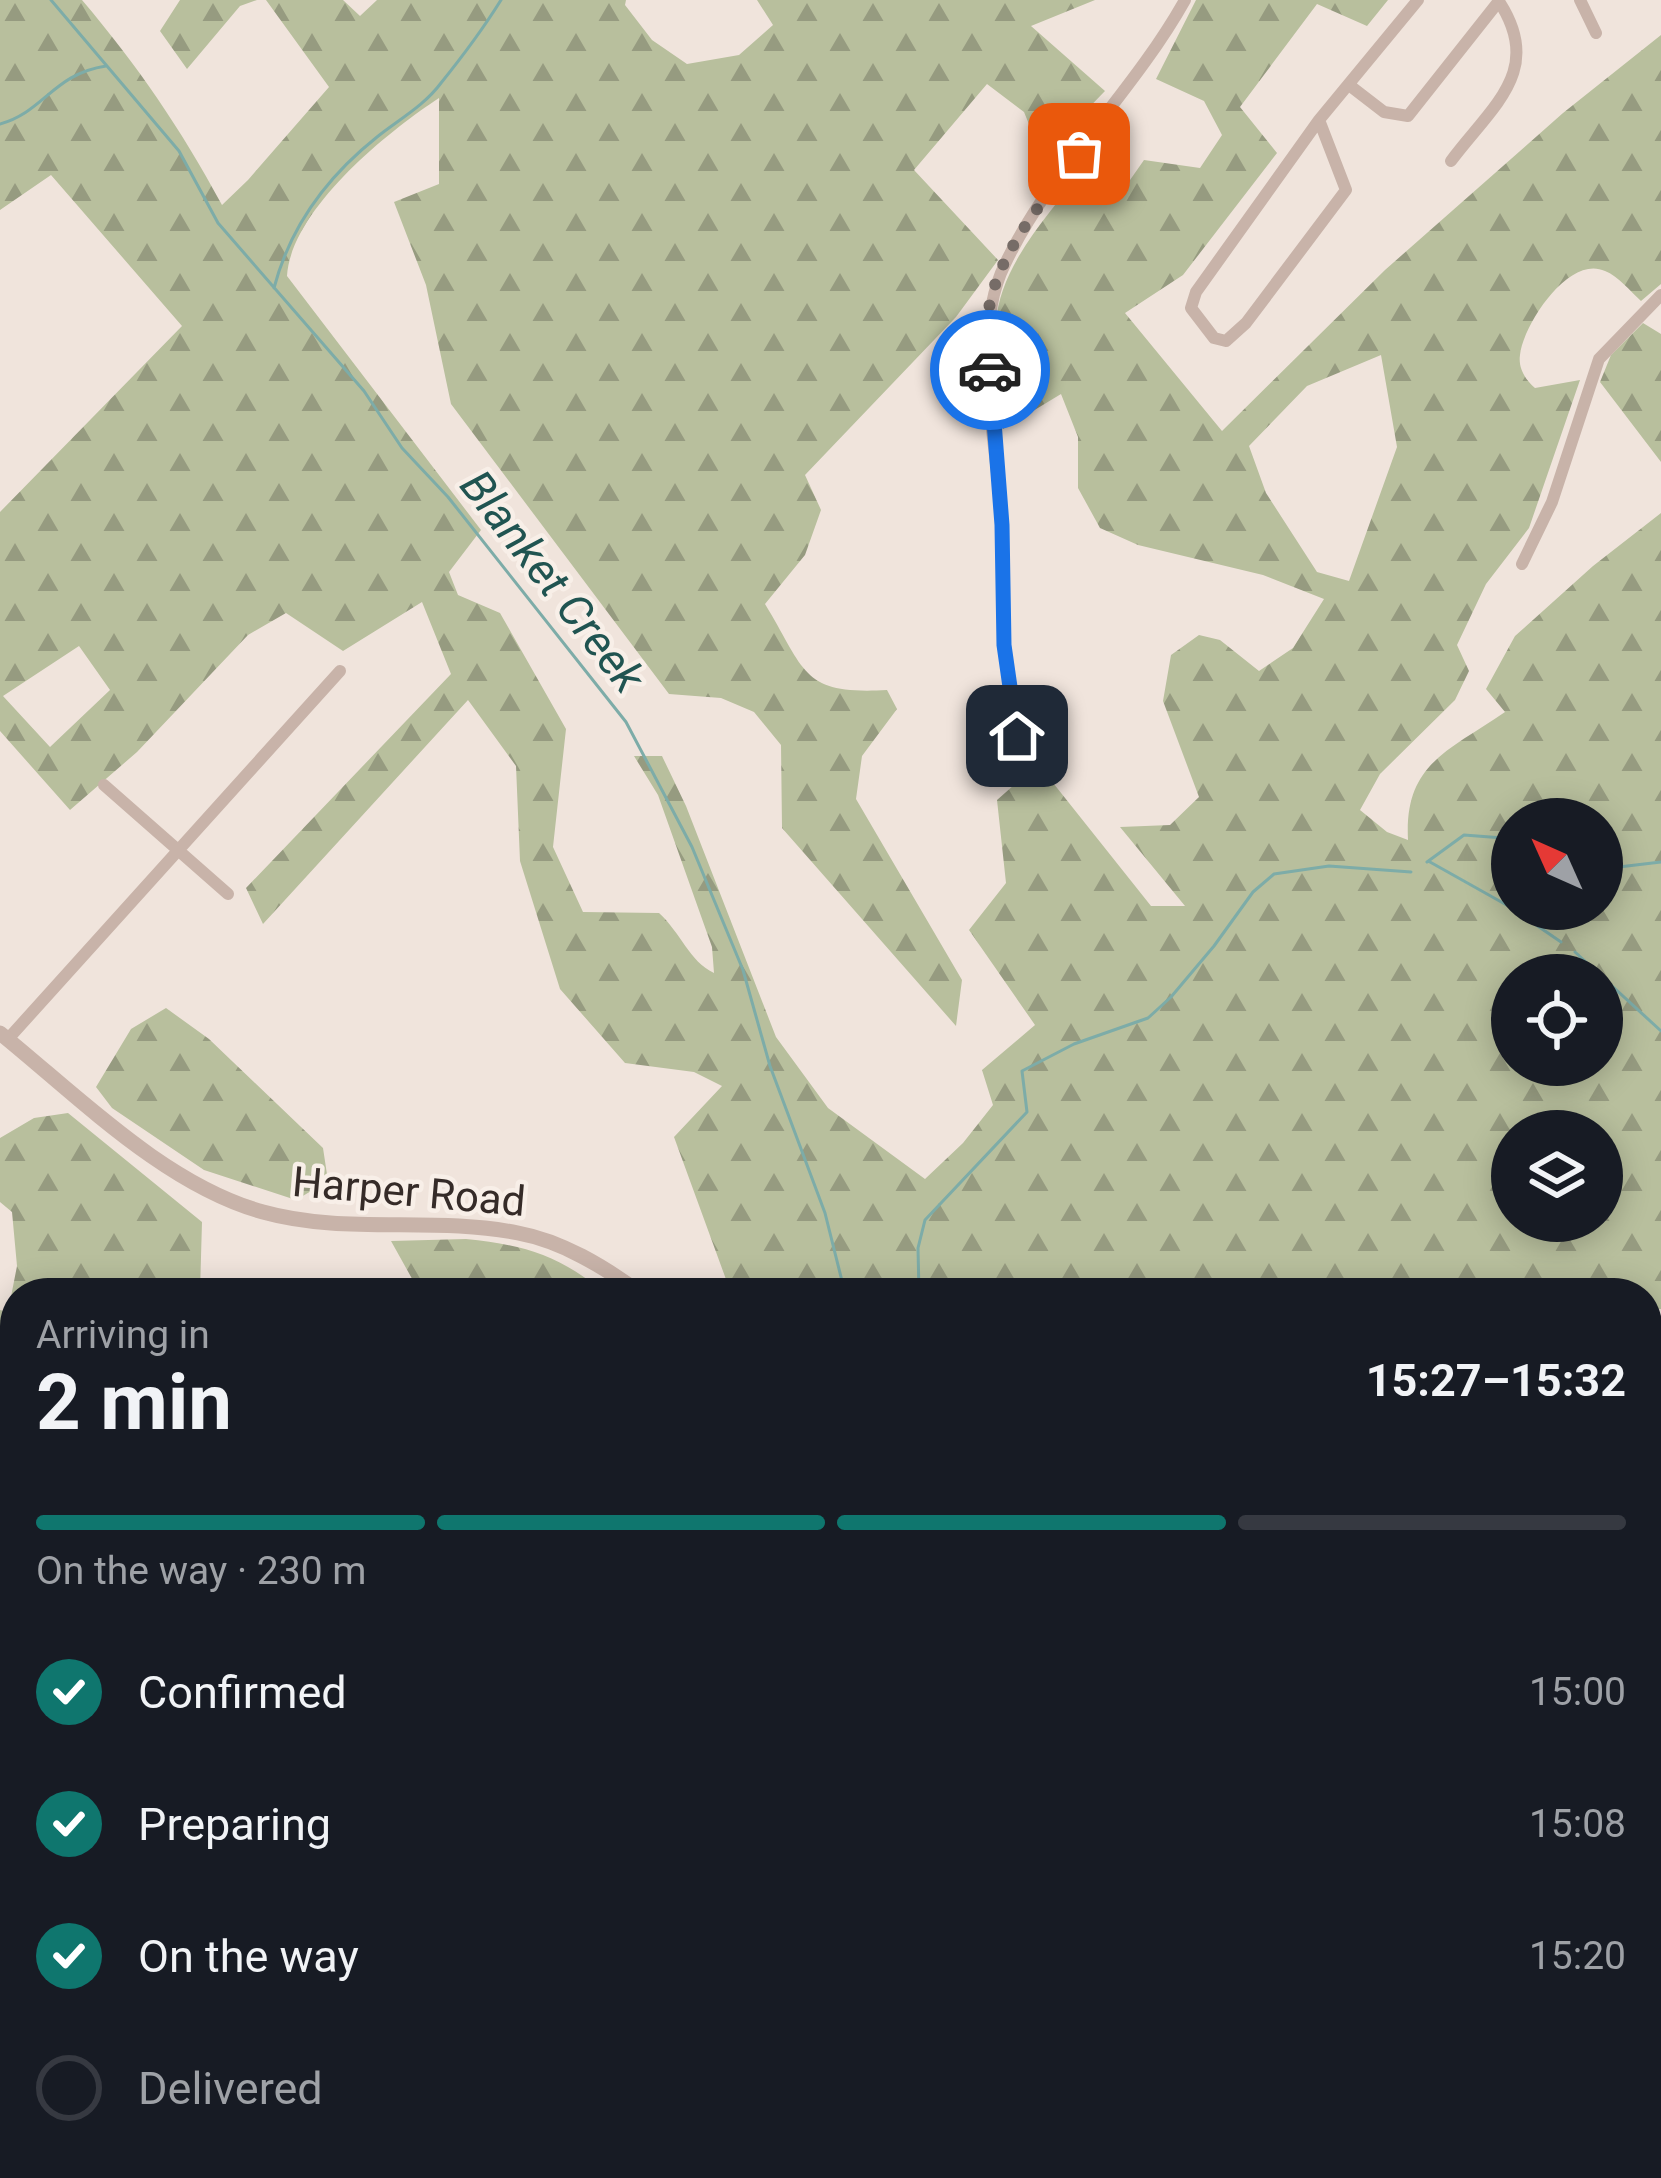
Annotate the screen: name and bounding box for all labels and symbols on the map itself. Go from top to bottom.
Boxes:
pin [1028,103,1130,205]
courier [930,310,1050,430]
water label: Blanket Creek [450,460,657,704]
pin [966,685,1068,787]
north arrow [1491,798,1623,930]
street label: Harper Road [290,1157,528,1226]

